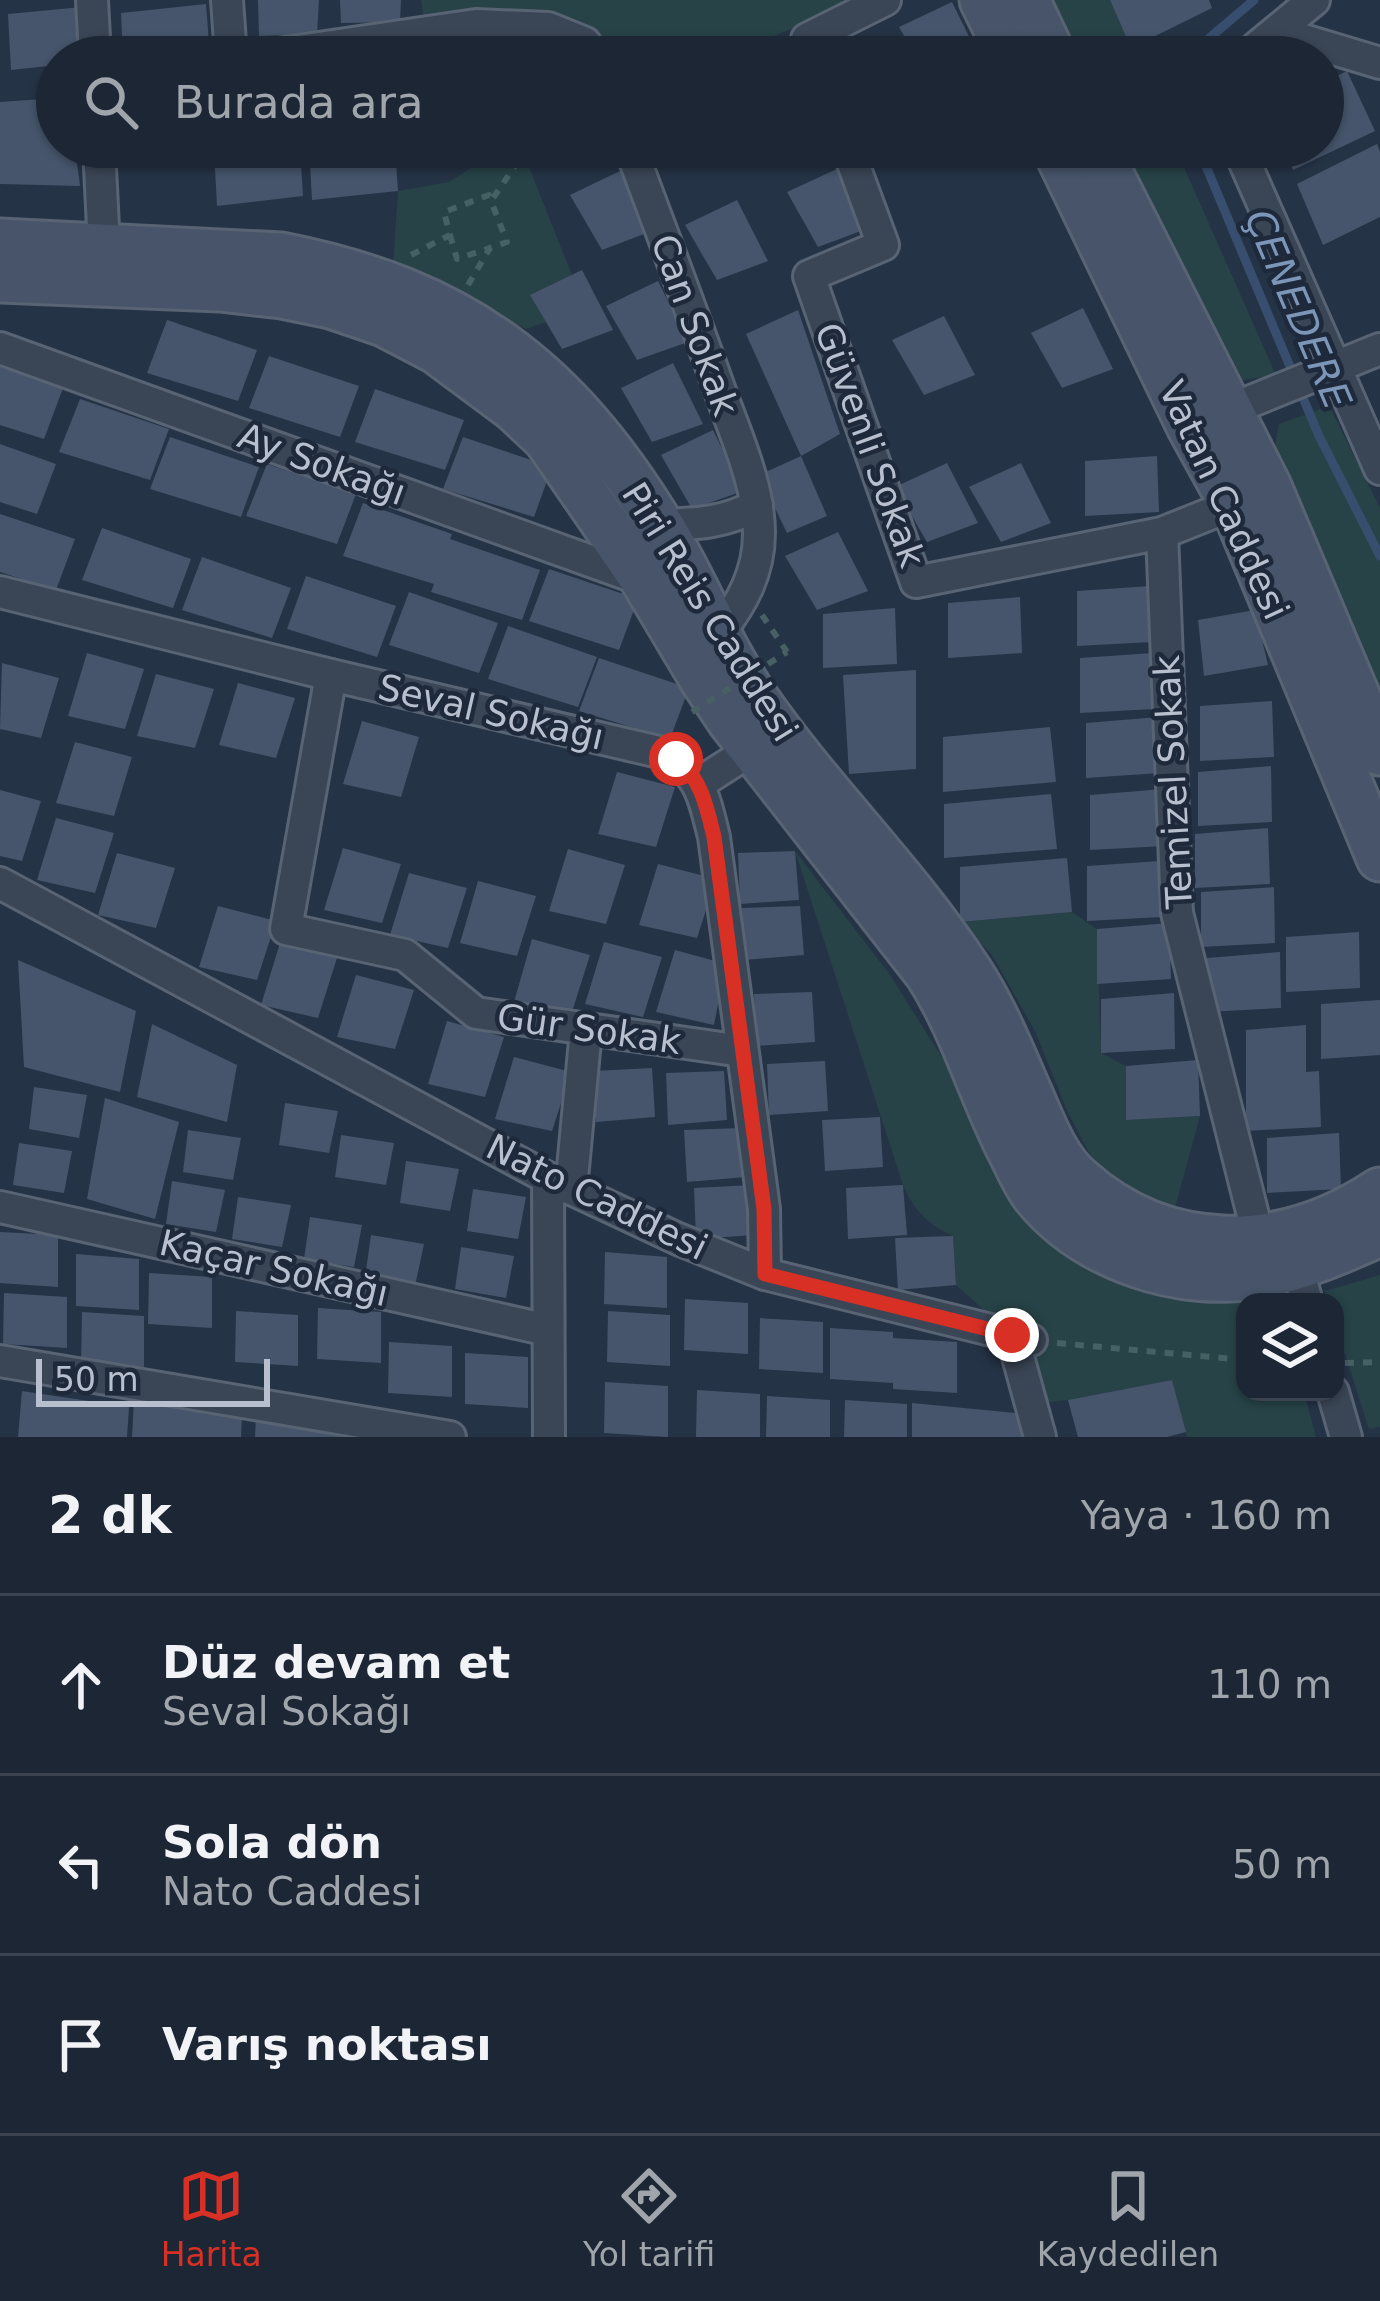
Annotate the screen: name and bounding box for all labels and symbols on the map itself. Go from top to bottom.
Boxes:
water label: ÇENEDERE [1236,203,1360,416]
street label: Can Sokak [643,229,747,421]
street label: Güvenli Sokak [807,318,933,573]
street label: Vatan Caddesi [1151,374,1297,626]
street label: Ay Sokağı [233,415,411,513]
street label: Piri Reis Caddesi [614,475,806,749]
street label: Temizel Sokak [1146,654,1200,911]
street label: Seval Sokağı [374,666,608,758]
route start [649,732,703,786]
street label: Gür Sokak [495,996,684,1062]
street label: Nato Caddesi [480,1126,714,1268]
street label: Kaçar Sokağı [156,1222,392,1314]
route end [985,1308,1039,1362]
scale bar [36,1353,270,1406]

